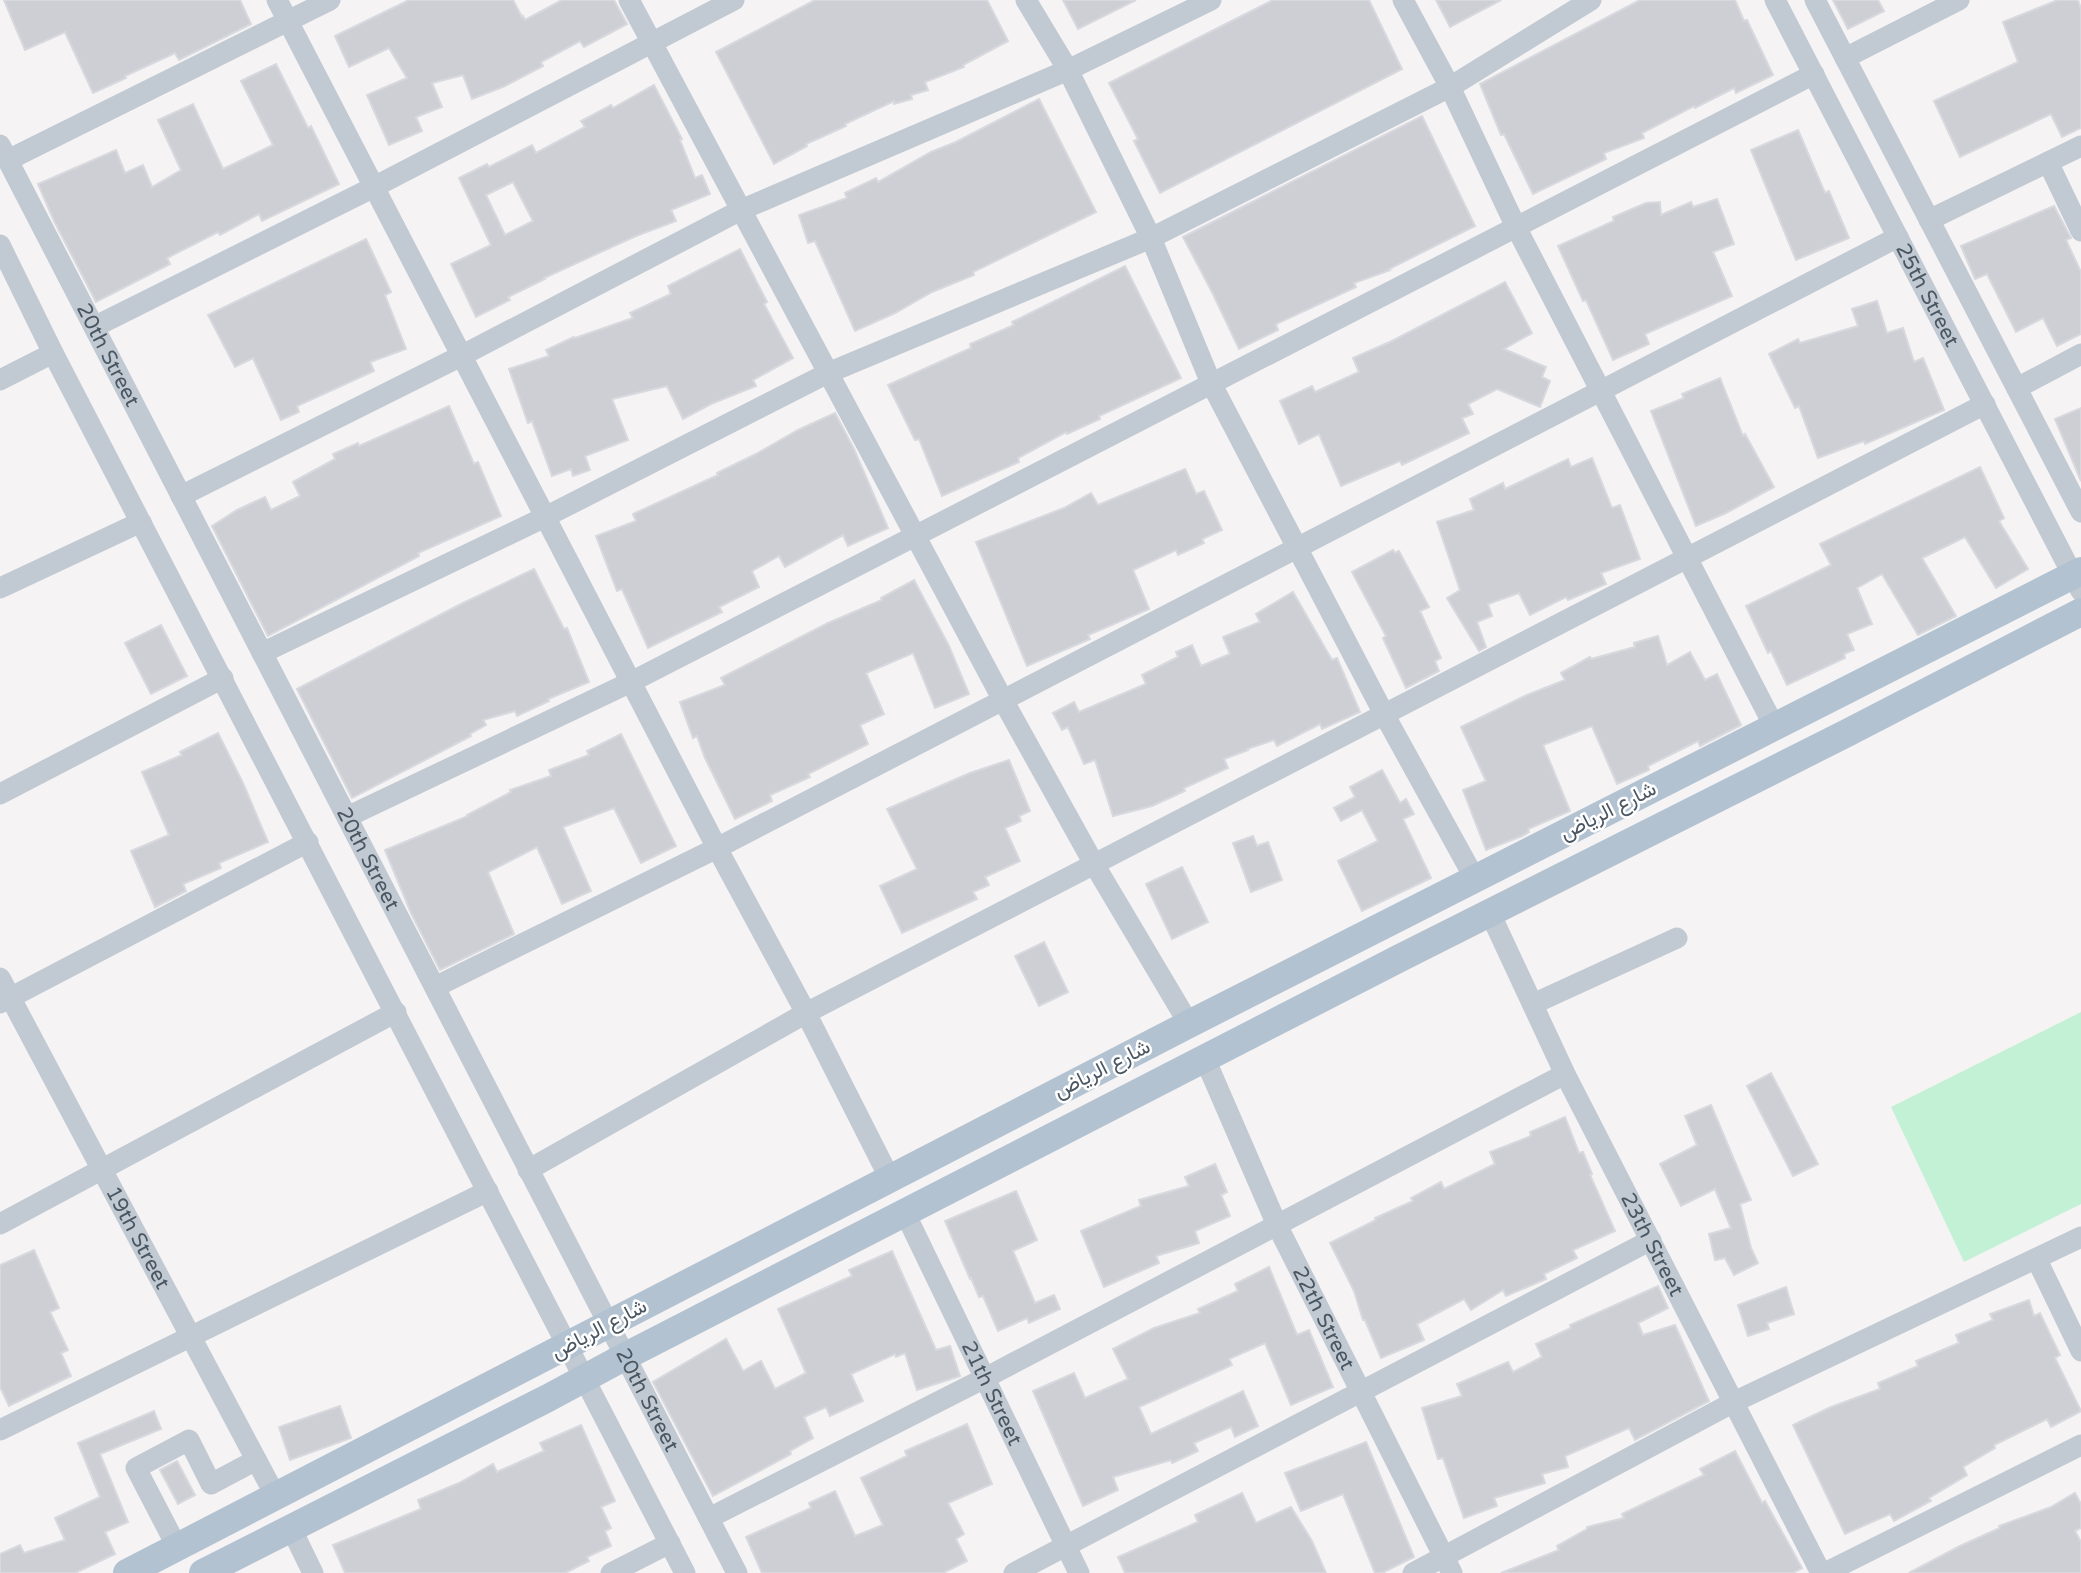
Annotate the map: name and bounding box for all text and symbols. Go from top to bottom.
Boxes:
street label: 25th Street [1891,239,1965,351]
street label: 20th Street [71,299,145,411]
street label: شارع الرياض [1556,776,1661,847]
street label: 20th Street [331,803,405,914]
street label: شارع الرياض [1050,1034,1155,1105]
street label: 19th Street [101,1182,176,1293]
street label: 23th Street [1616,1188,1689,1300]
street label: 22th Street [1287,1262,1360,1374]
street label: شارع الرياض [547,1293,652,1366]
street label: 21th Street [956,1337,1028,1449]
street label: 20th Street [611,1344,685,1456]

